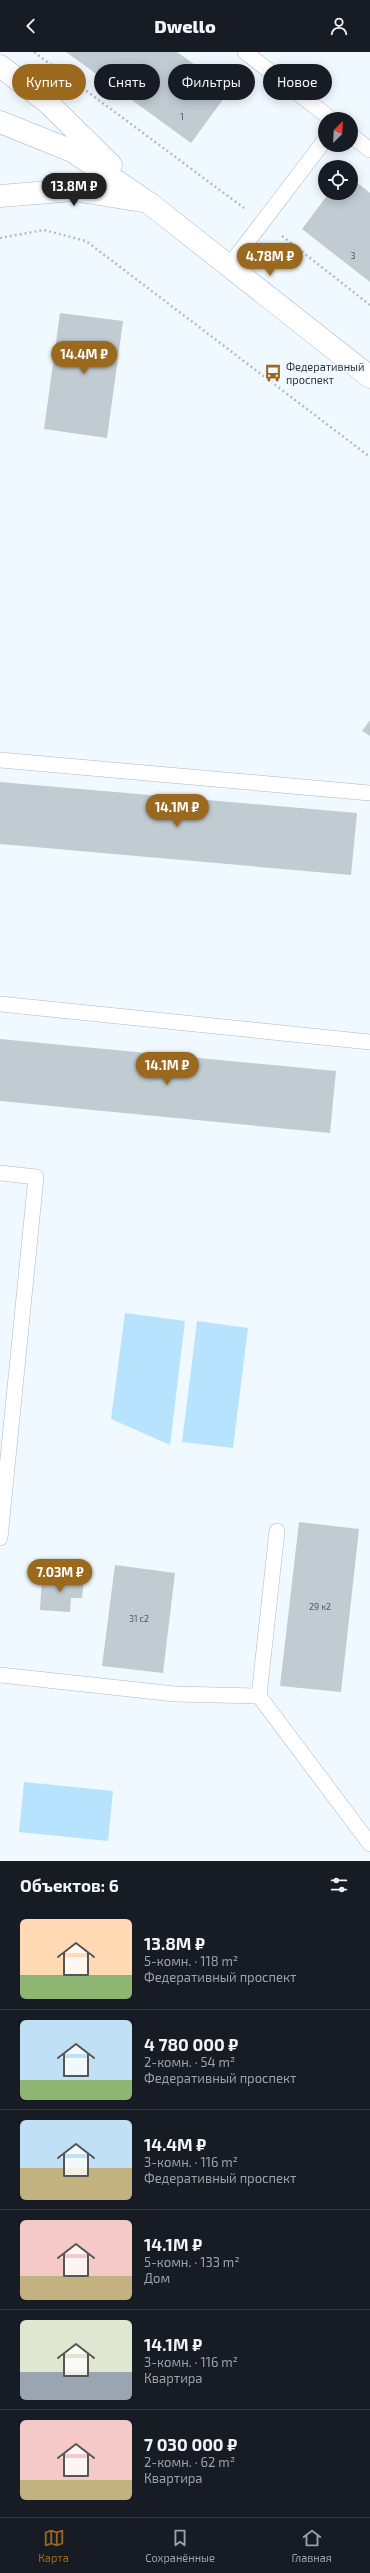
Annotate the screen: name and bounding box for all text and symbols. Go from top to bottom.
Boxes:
icon: back [20,15,42,37]
text: Dwello [154,15,216,37]
icon: person [328,15,350,37]
chip: Купить [12,64,86,100]
chip: Снять [94,64,160,100]
chip: Фильтры [168,64,255,100]
chip: Новое [263,64,332,100]
house number: 1 [180,111,184,122]
north arrow [318,112,358,152]
map controls [318,112,358,200]
button: locate [318,160,358,200]
pin: 13.8M ₽ [37,173,111,207]
text: 13.8M ₽ [51,178,97,194]
pin: 4.78M ₽ [233,243,307,277]
text: 4.78M ₽ [246,248,294,264]
house number: 3 [350,250,356,261]
pin: 14.4M ₽ [47,341,121,375]
text: 14.4M ₽ [60,346,108,362]
place label: Федеративный проспект [286,360,364,386]
bus stop icon: Федеративный проспект [263,363,283,383]
pin: 14.1M ₽ [140,794,214,828]
text: 14.1M ₽ [155,799,199,815]
pin: 14.1M ₽ [130,1052,204,1086]
text: 14.1M ₽ [145,1057,189,1073]
pin: 7.03M ₽ [23,1559,97,1593]
text: 7.03M ₽ [36,1564,84,1580]
house number: 29 к2 [309,1601,331,1612]
house number: 31 с2 [129,1613,149,1624]
icon: filters [328,1874,350,1896]
text: Объектов: 6 [20,1875,119,1895]
text: 13.8M ₽ [144,1933,205,1953]
icon: home [52,1935,100,1983]
text: 5-комн. · 118 m² [144,1953,238,1969]
text: Федеративный проспект [144,1969,296,1985]
text: 4 780 000 ₽ [144,2034,238,2054]
icon: home [52,2036,100,2084]
text: 2-комн. · 54 m² [144,2054,235,2070]
text: Федеративный проспект [144,2070,296,2086]
text: 14.4M ₽ [144,2134,206,2154]
icon: home [52,2136,100,2184]
text: 3-комн. · 116 m² [144,2154,238,2170]
text: Федеративный проспект [144,2170,296,2186]
text: 14.1M ₽ [144,2234,202,2254]
icon: home [52,2236,100,2284]
text: 5-комн. · 133 m² [144,2254,240,2270]
text: Дом [144,2270,170,2286]
text: 14.1M ₽ [144,2334,202,2354]
icon: home [52,2336,100,2384]
text: 3-комн. · 116 m² [144,2354,238,2370]
text: Квартира [144,2370,203,2386]
text: 7 030 000 ₽ [144,2434,237,2454]
icon: home [52,2436,100,2484]
text: 2-комн. · 62 m² [144,2454,235,2470]
text: Квартира [144,2470,203,2486]
tab: Карта [38,2527,69,2564]
tab: Сохранённые [145,2527,215,2564]
tab: Главная [291,2527,332,2564]

